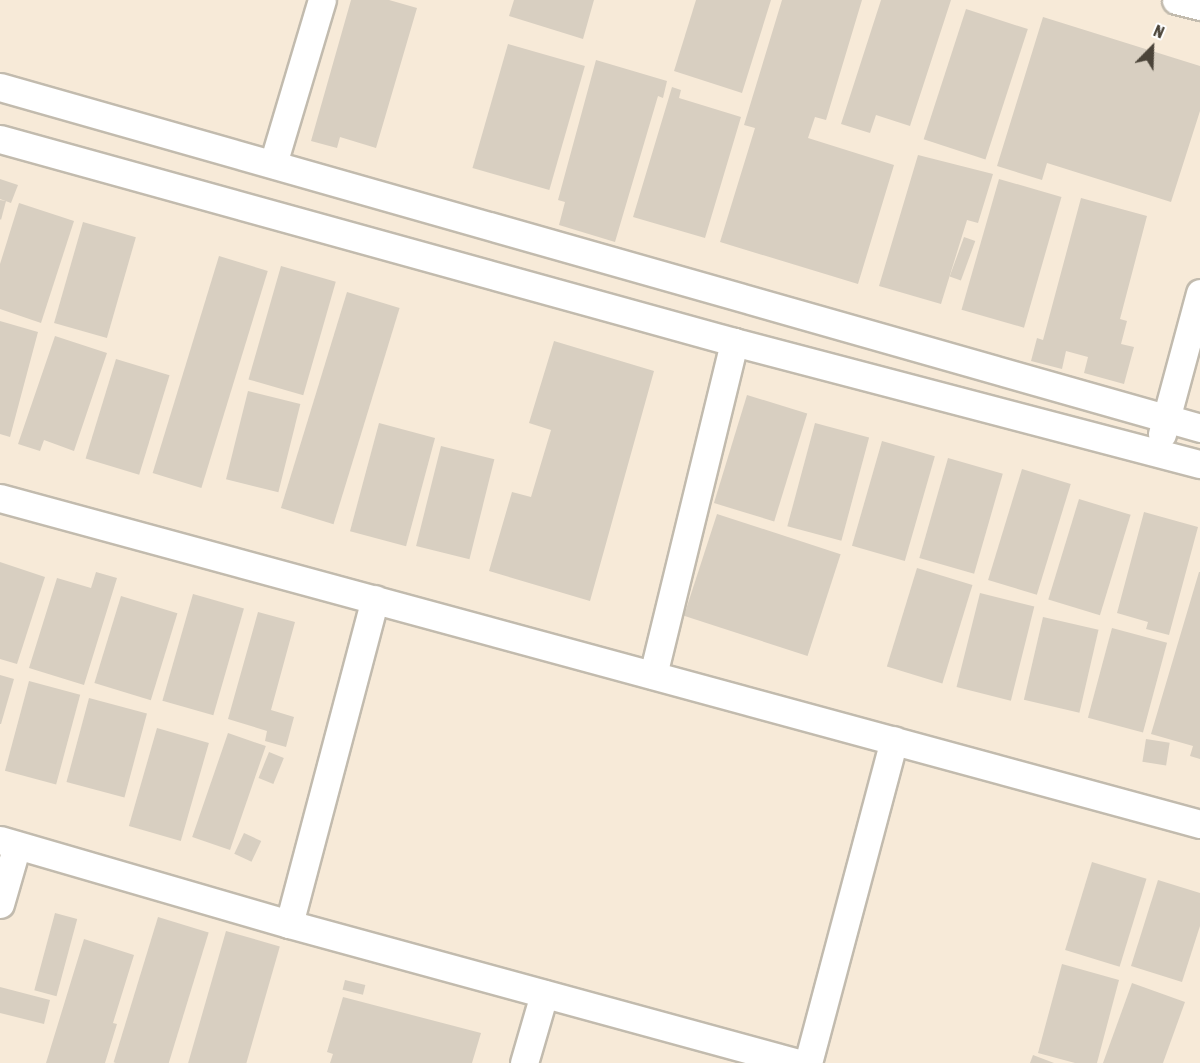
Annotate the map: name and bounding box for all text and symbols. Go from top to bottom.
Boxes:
north arrow [1122,18,1182,78]
text: N [1151,21,1167,42]

